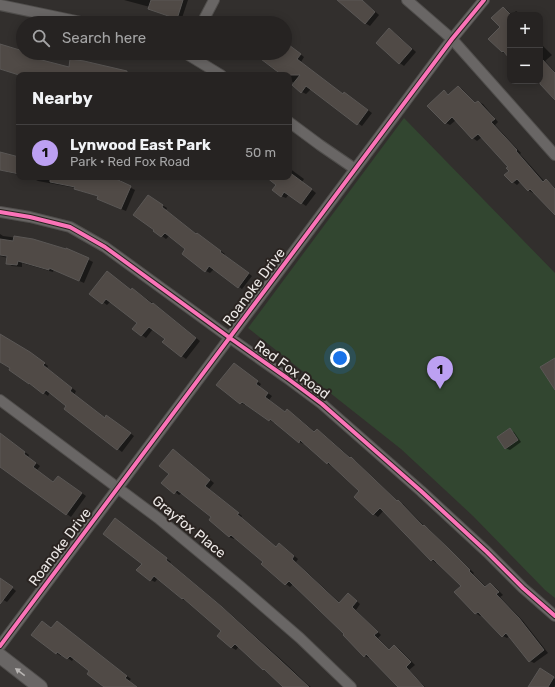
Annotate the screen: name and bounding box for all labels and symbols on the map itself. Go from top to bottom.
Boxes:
street label: Roanoke Drive [219,245,289,329]
street label: Red Fox Road [251,337,333,403]
your location [330,348,350,368]
pin: 1 [427,356,453,389]
street label: Grayfox Place [149,492,229,562]
street label: Roanoke Drive [25,505,95,589]
one-way arrow [15,667,26,676]

